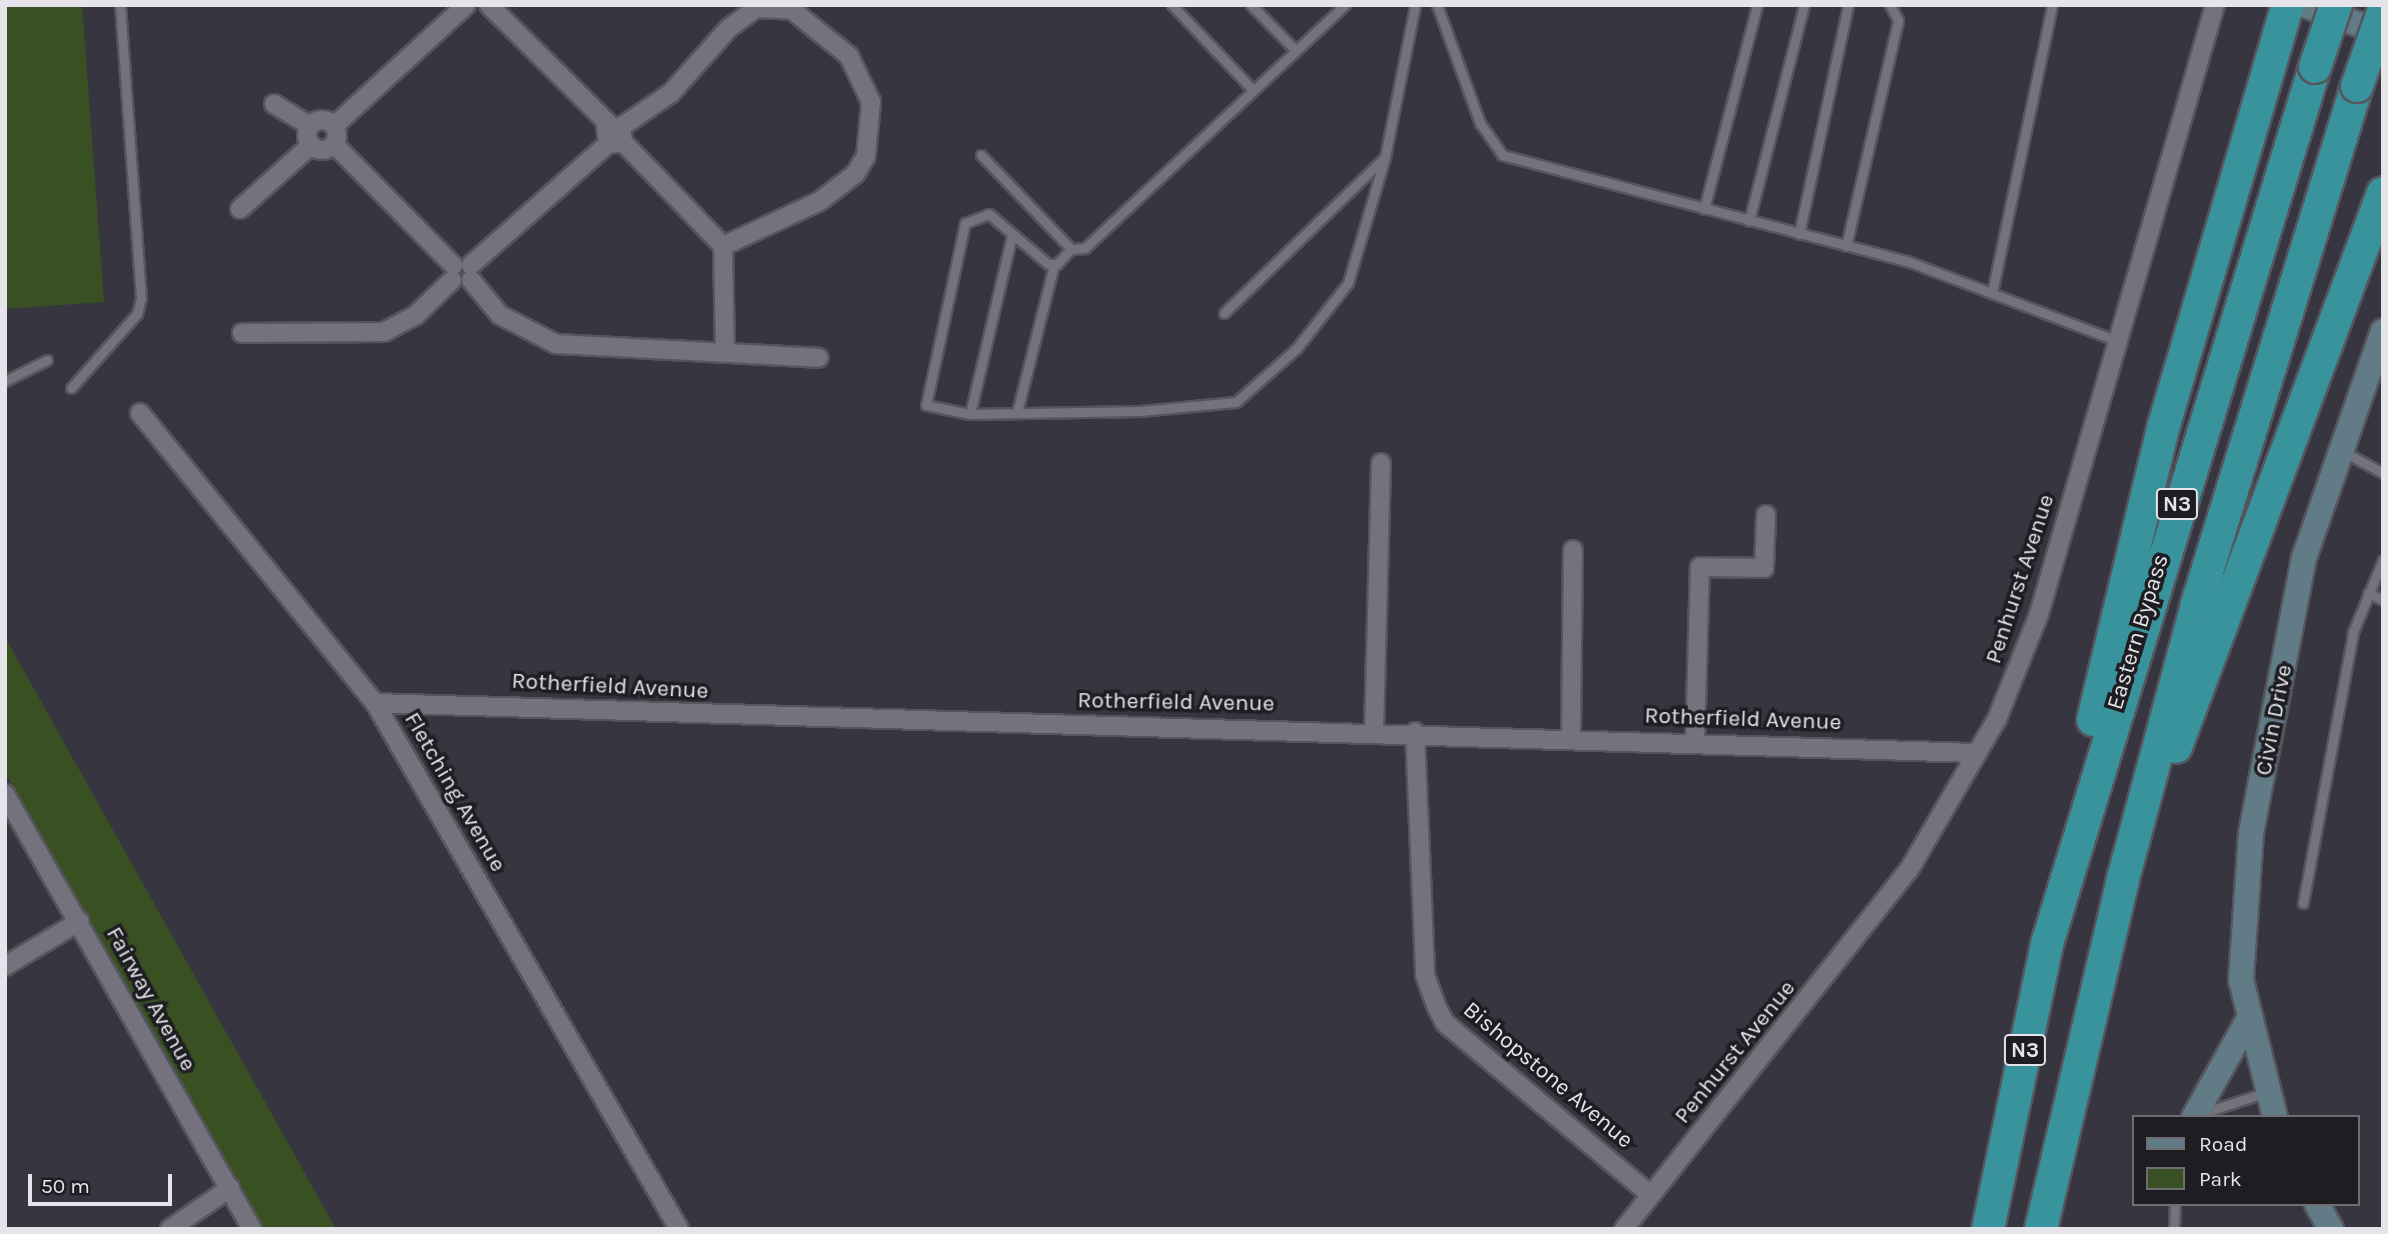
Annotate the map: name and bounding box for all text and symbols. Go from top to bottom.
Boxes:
road number: N3 [2154,486,2200,522]
street label: Penhurst Avenue [1980,491,2060,667]
street label: Eastern Bypass [2101,551,2175,713]
street label: Civin Drive [2250,662,2298,778]
street label: Rotherfield Avenue [511,667,709,705]
street label: Rotherfield Avenue [1077,686,1275,718]
street label: Rotherfield Avenue [1644,702,1842,736]
street label: Fletching Avenue [398,707,512,877]
street label: Fairway Avenue [100,922,202,1076]
street label: Penhurst Avenue [1669,975,1801,1129]
street label: Bishopstone Avenue [1457,996,1639,1154]
road number: N3 [2002,1032,2048,1068]
legend [2132,1115,2360,1206]
text: Road [2199,1132,2247,1156]
scale bar [32,1160,175,1204]
text: Park [2199,1167,2242,1191]
text: 50 m [41,1174,90,1198]

